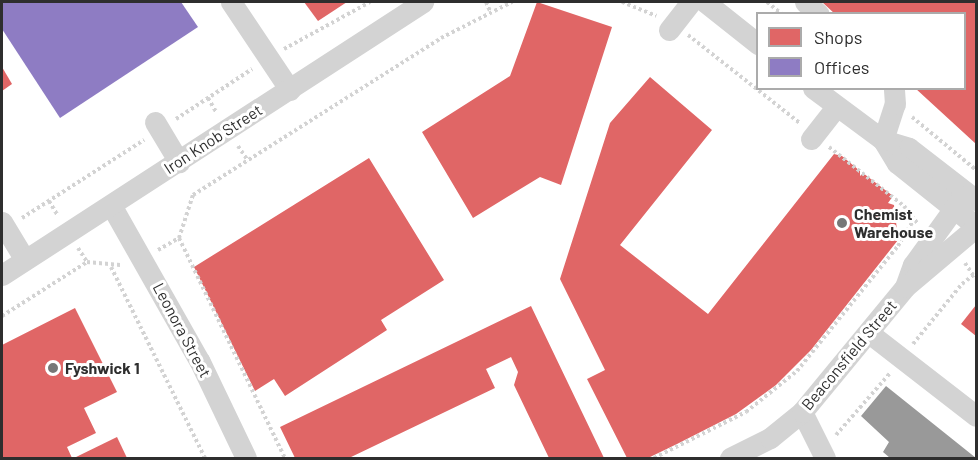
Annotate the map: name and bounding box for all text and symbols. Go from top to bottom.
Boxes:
legend [756,12,966,90]
text: Shops [814,26,863,48]
text: Offices [814,56,870,78]
street label: Iron Knob Street [160,100,266,178]
place label: Chemist Warehouse [854,204,933,242]
marker: Chemist Warehouse [835,216,849,230]
street label: Leonora Street [149,279,215,381]
street label: Beaconsfield Street [797,296,901,414]
place label: Fyshwick 1 [65,358,140,378]
marker: Fyshwick 1 [46,361,60,375]

